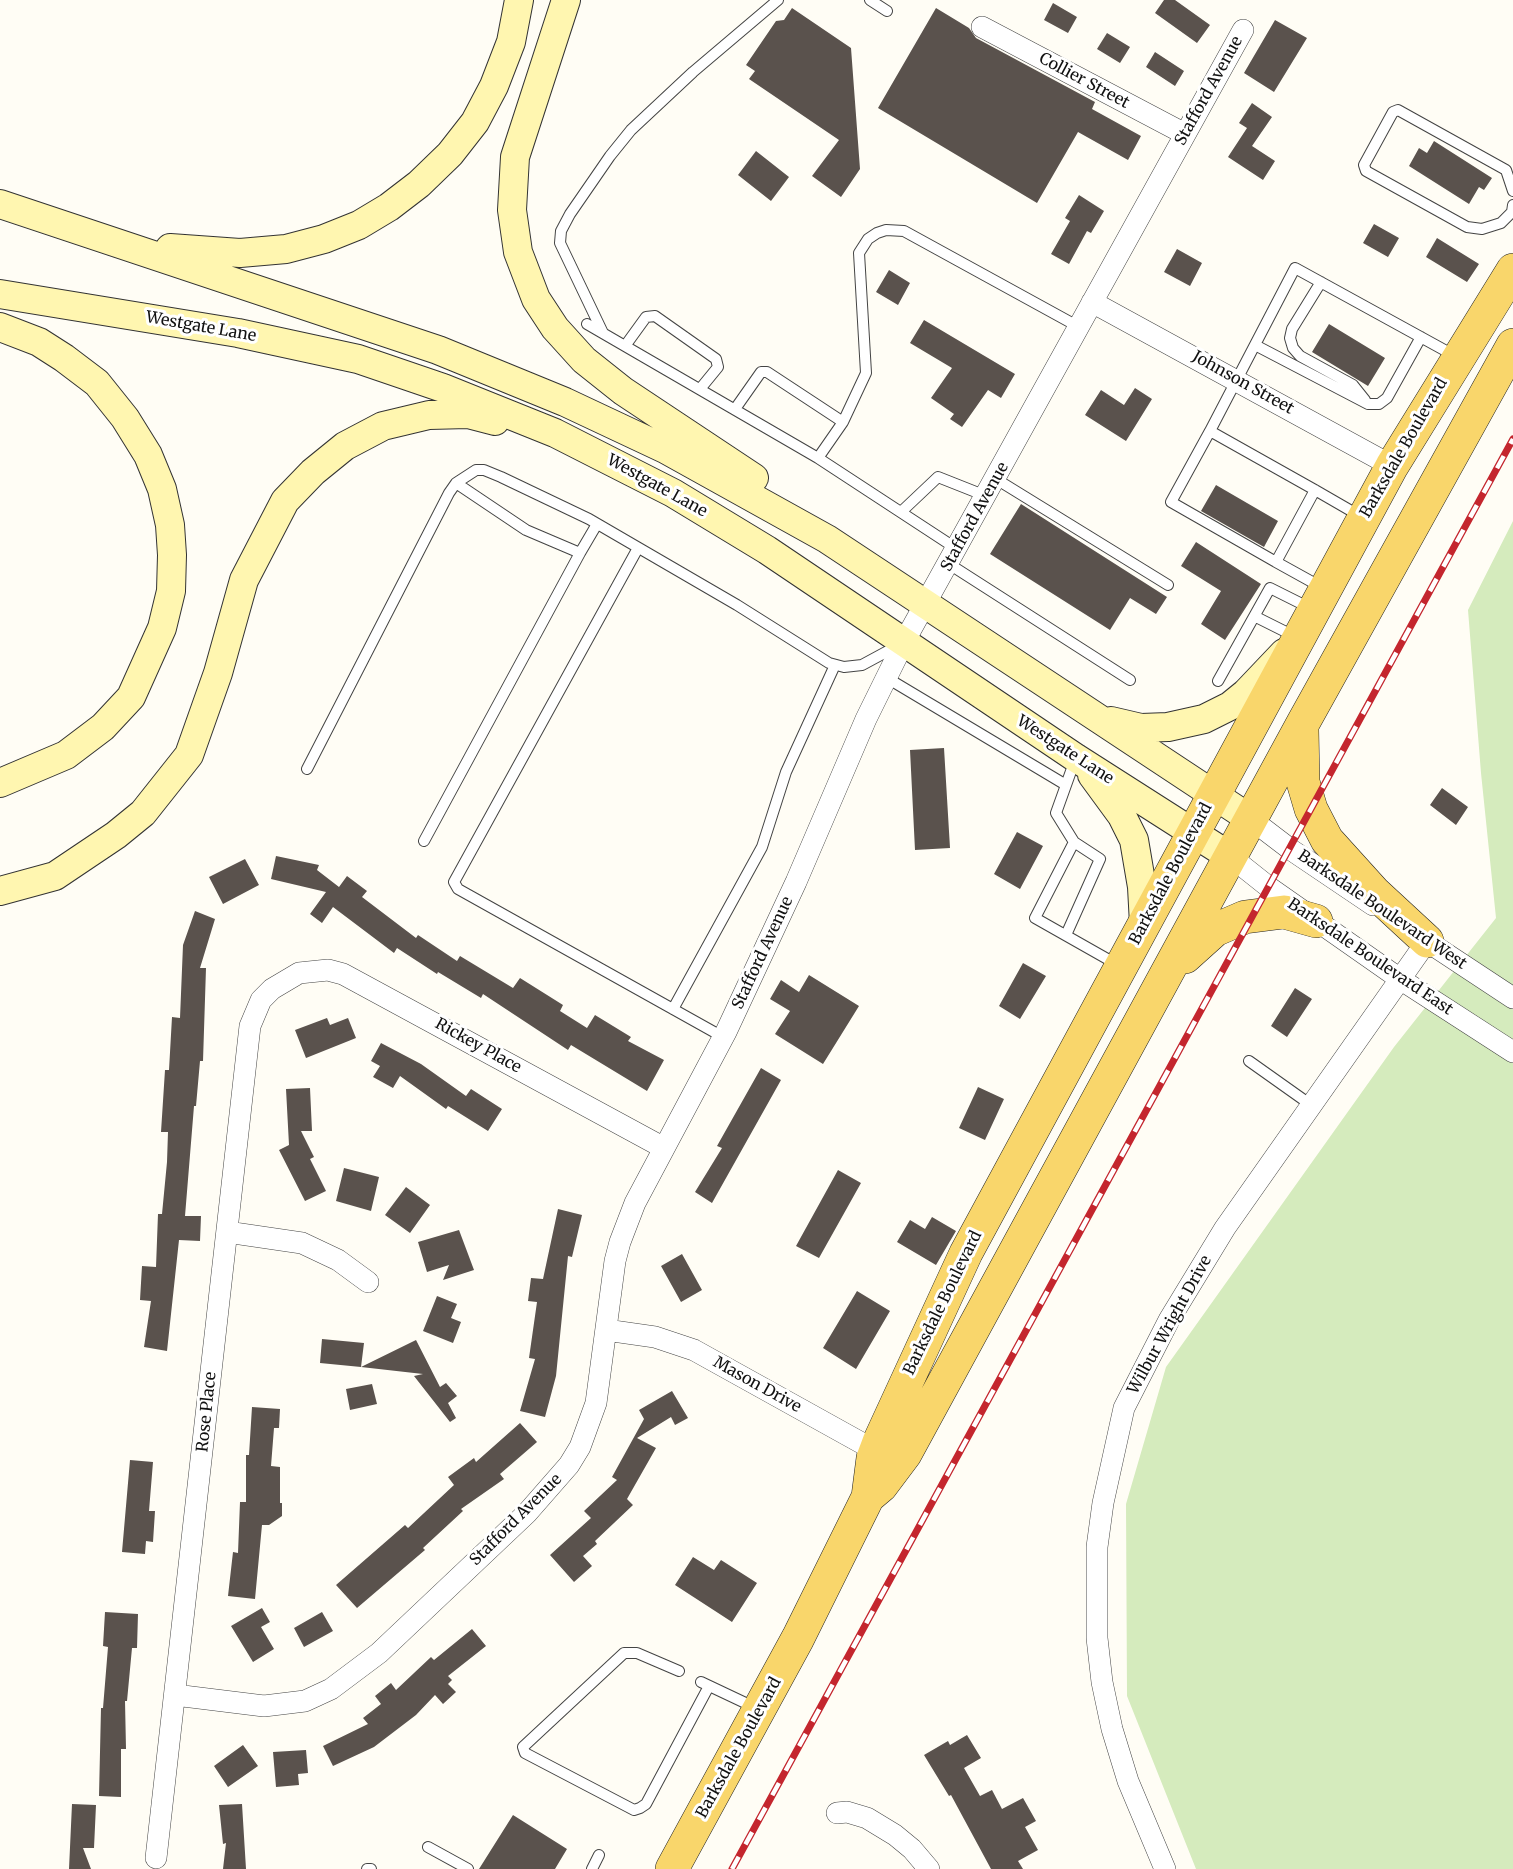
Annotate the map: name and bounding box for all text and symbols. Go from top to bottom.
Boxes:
street label: Stafford Avenue [1171,33,1247,149]
street label: Collier Street [1036,49,1132,113]
street label: Westgate Lane [144,308,258,346]
street label: Johnson Street [1189,347,1297,419]
street label: Barksdale Boulevard [1356,375,1452,521]
street label: Westgate Lane [603,451,711,521]
street label: Stafford Avenue [937,459,1013,575]
street label: Westgate Lane [1013,712,1117,788]
street label: Barksdale Boulevard [1125,800,1217,948]
street label: Barksdale Boulevard West [1294,846,1470,974]
street label: Stafford Avenue [729,894,797,1012]
street label: Barksdale Boulevard East [1284,894,1456,1020]
street label: Rickey Place [432,1014,524,1078]
street label: Barksdale Boulevard [900,1228,986,1378]
street label: Wilbur Wright Drive [1124,1252,1216,1398]
street label: Mason Drive [710,1353,804,1417]
street label: Rose Place [193,1371,221,1453]
street label: Stafford Avenue [466,1470,566,1570]
street label: Barksdale Boulevard [692,1674,786,1822]

